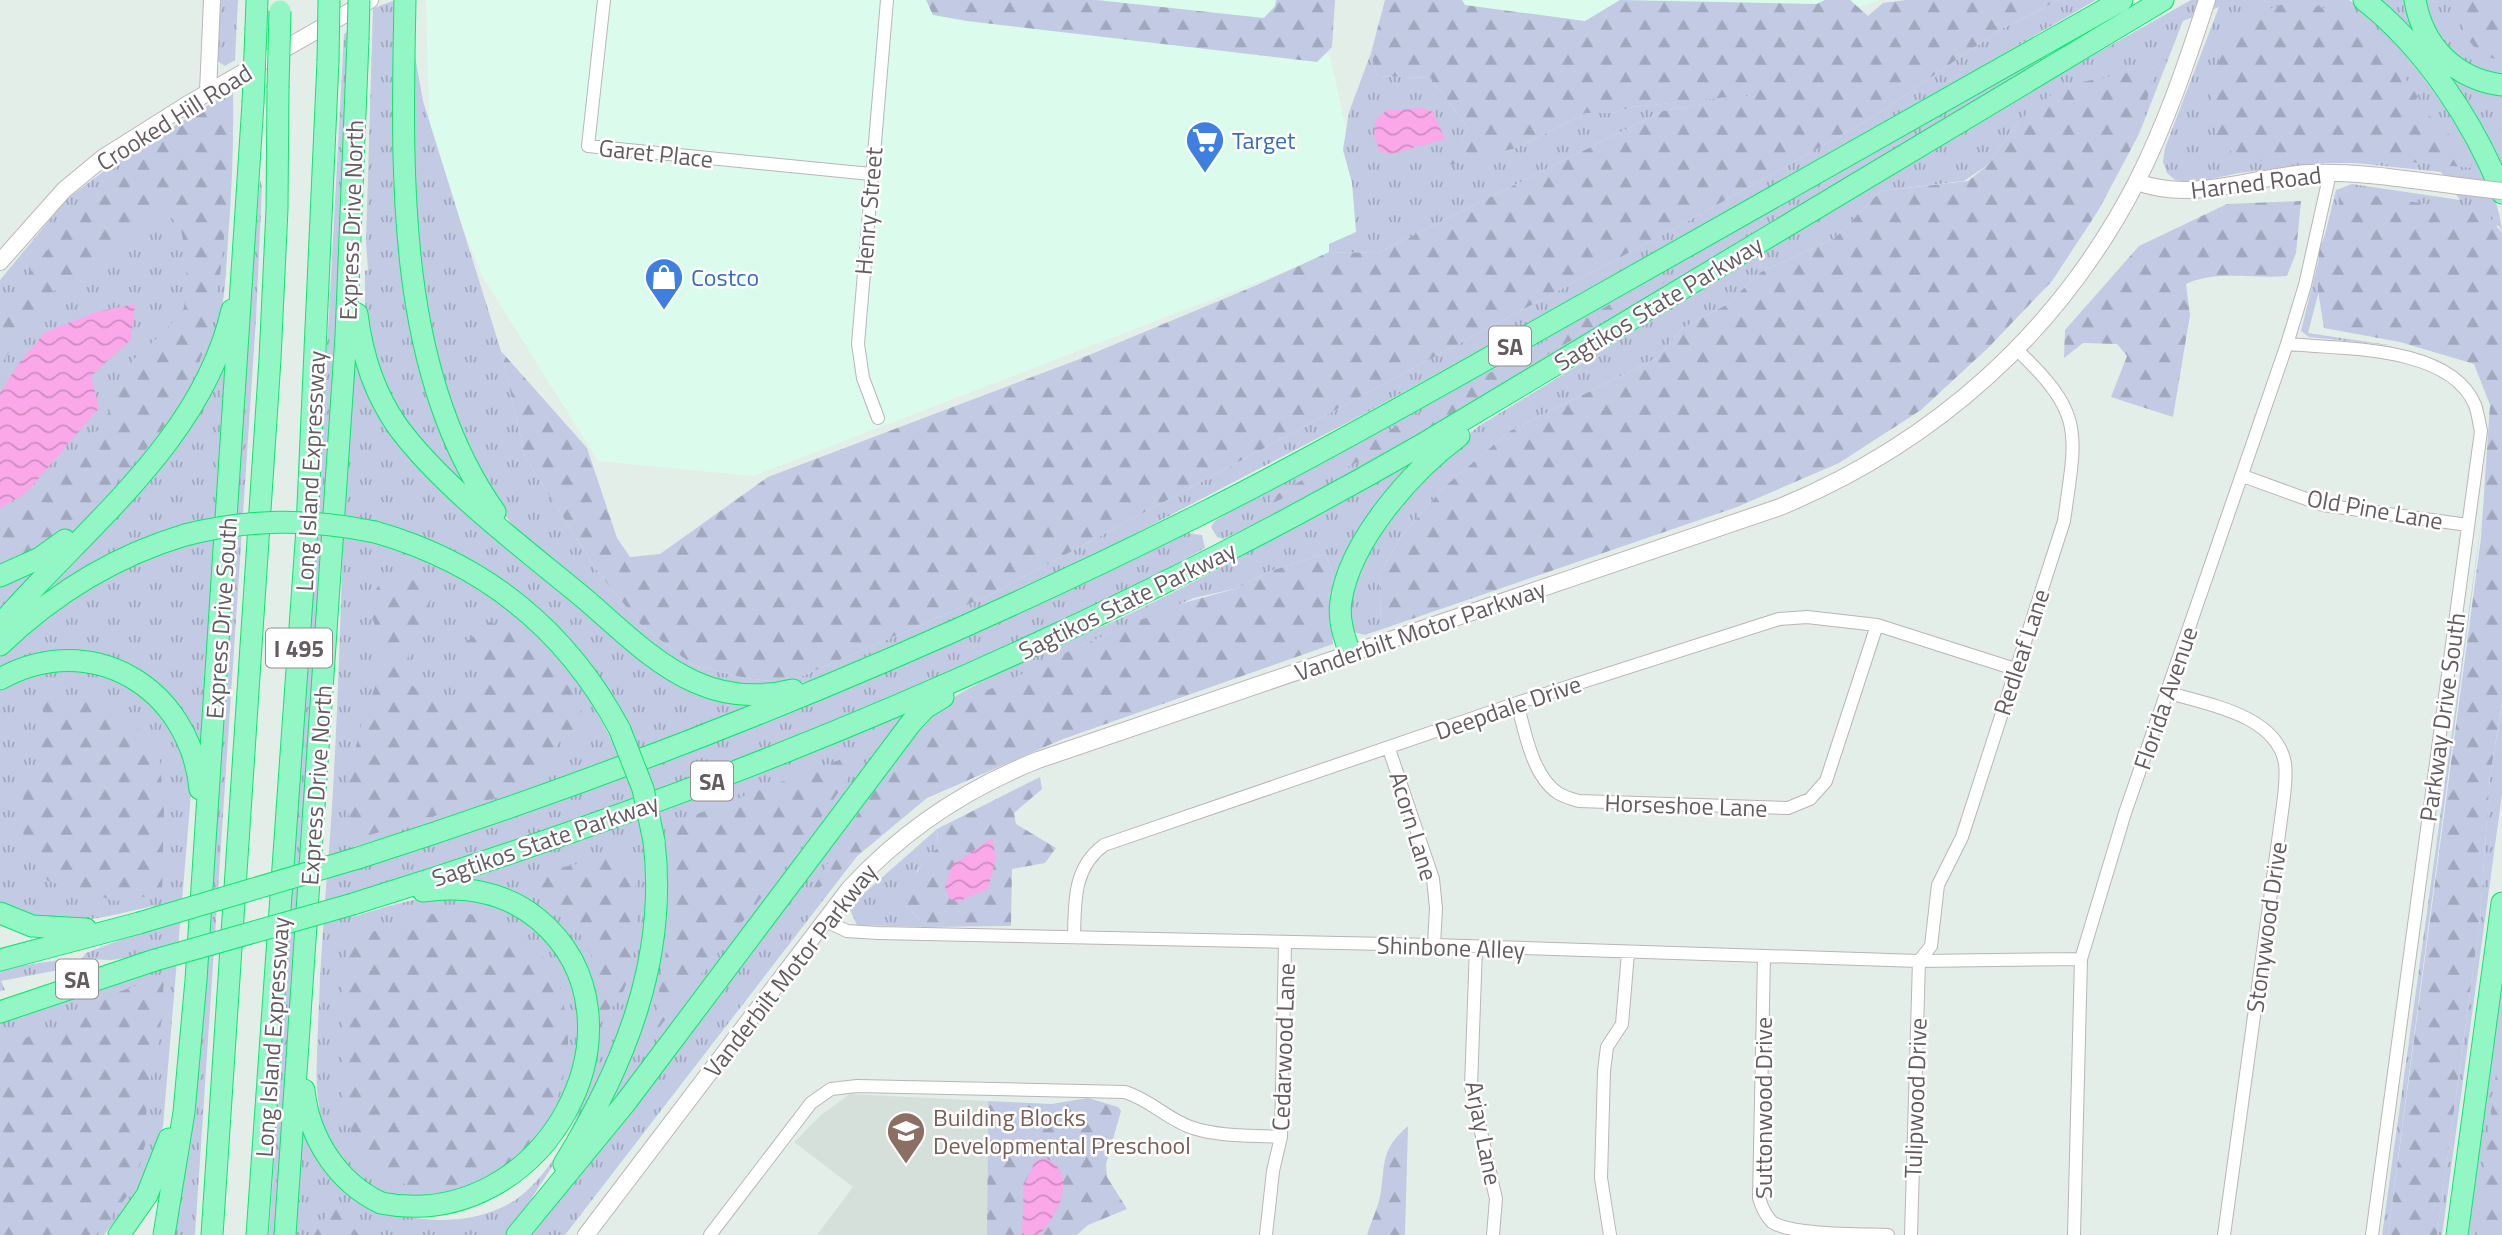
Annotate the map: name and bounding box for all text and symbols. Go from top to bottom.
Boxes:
street label: Crooked Hill Road [89,55,259,179]
street label: Express Drive North [330,119,372,321]
supermarket icon: Target [1184,119,1226,174]
place label: Target [1232,122,1296,158]
street label: Garet Place [597,129,715,177]
street label: Henry Street [844,145,892,276]
street label: Harned Road [2189,156,2323,208]
street label: Sagtikos State Parkway [1547,226,1770,380]
shop icon: Costco [643,256,685,311]
place label: Costco [691,259,759,295]
road number: SA [1489,326,1531,366]
street label: Long Island Expressway [286,349,334,592]
street label: Old Pine Lane [2304,479,2446,539]
street label: Express Drive South [196,516,246,720]
street label: Sagtikos State Parkway [1012,531,1242,668]
street label: Vanderbilt Motor Parkway [1290,570,1551,690]
street label: Redleaf Lane [1984,584,2058,720]
street label: Parkway Drive South [2410,610,2474,824]
street label: Florida Avenue [2124,621,2206,775]
road number: I 495 [266,628,332,668]
street label: Deepdale Drive [1430,665,1586,749]
street label: Express Drive North [291,684,341,886]
road number: SA [691,762,733,800]
street label: Acorn Lane [1380,767,1448,885]
street label: Sagtikos State Parkway [427,784,664,896]
street label: Horseshoe Lane [1604,784,1768,826]
street label: Stonywood Drive [2236,839,2296,1015]
street label: Vanderbilt Motor Parkway [695,855,886,1085]
street label: Long Island Expressway [246,915,298,1158]
street label: Shinbone Alley [1376,926,1526,968]
road number: SA [56,960,98,998]
street label: Cedarwood Lane [1262,962,1304,1132]
street label: Suttonwood Drive [1745,1017,1781,1199]
street label: Tulipwood Drive [1894,1017,1936,1179]
street label: Arjay Lane [1456,1078,1512,1188]
place label: Building Blocks Developmental Preschool [933,1099,1191,1163]
school or university icon: Building Blocks Developmental Preschool [885,1110,927,1165]

